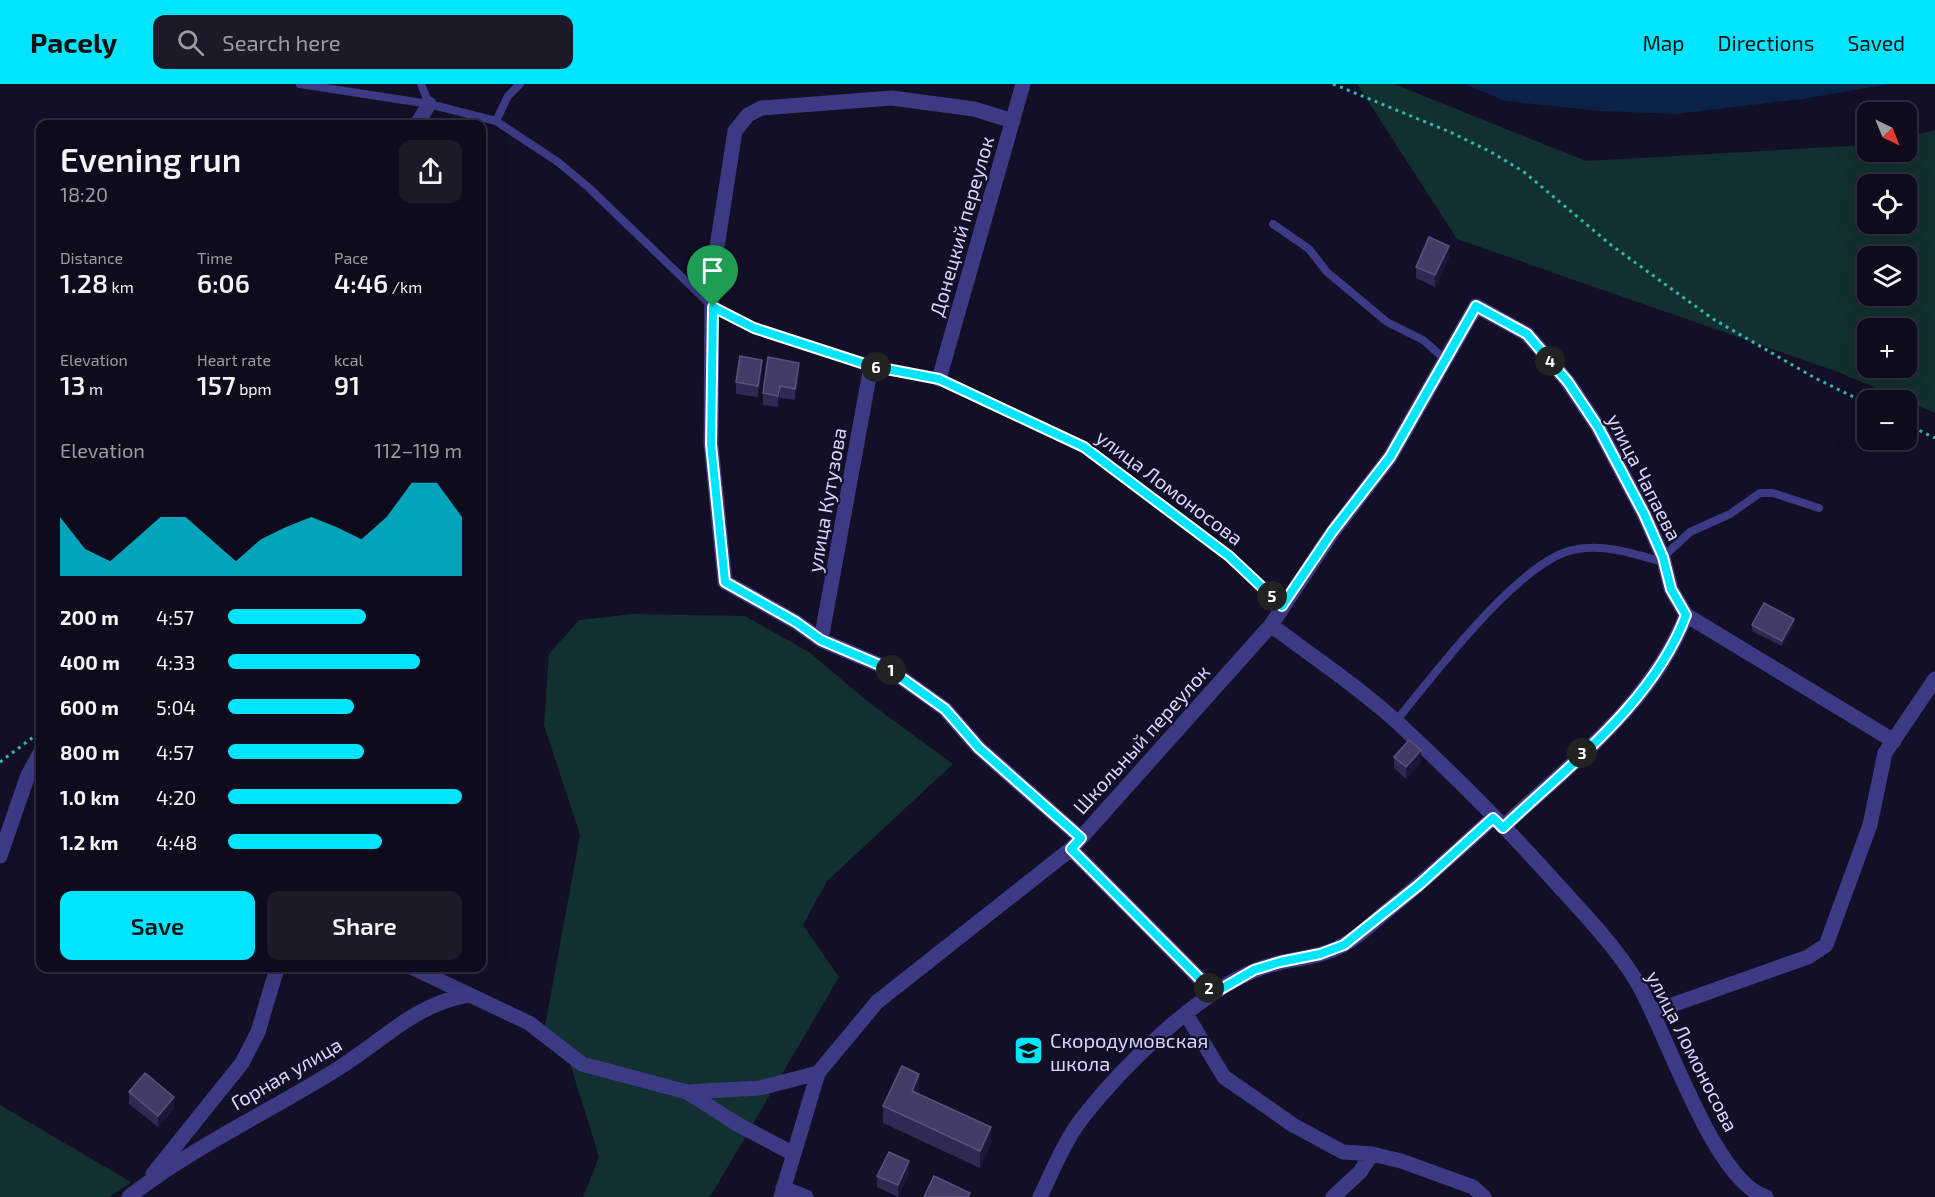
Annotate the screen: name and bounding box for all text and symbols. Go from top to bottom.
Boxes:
search box [153,15,573,69]
text: Pacely [30,25,117,59]
icon: search [174,26,207,59]
text: Search here [222,29,341,55]
text: Map [1642,30,1685,55]
text: Directions [1718,30,1814,55]
text: Saved [1847,30,1905,55]
north arrow [1857,102,1917,162]
map controls [1857,102,1917,450]
street label: Донецкий переулок [924,133,999,319]
text: Evening run [60,139,241,179]
button: share [399,140,462,203]
button: locate [1857,174,1917,234]
text: 18:20 [60,182,108,206]
pin [687,245,738,307]
button: layers [1857,246,1917,306]
text: Distance [60,248,123,267]
text: Time [197,248,233,267]
text: Pace [334,248,368,267]
icon: arrive [696,254,729,287]
text: 1.28 [60,267,108,298]
text: 6:06 [197,267,250,298]
text: 4:46 [334,267,388,298]
text: km [108,277,134,296]
text: /km [388,277,422,296]
button: + [1857,318,1917,378]
pin: 4 [1535,346,1565,376]
text: Elevation [60,350,128,369]
text: Heart rate [197,350,271,369]
text: kcal [334,350,363,369]
text: 4 [1545,351,1555,370]
pin: 6 [861,352,891,382]
text: 6 [871,357,881,376]
text: 13 [60,369,85,400]
text: 157 [197,369,236,400]
text: 91 [334,369,360,400]
text: m [85,379,103,398]
text: bpm [236,379,272,398]
button: − [1857,390,1917,450]
street label: улица Чапаева [1602,409,1687,545]
street label: улица Ломоносова [1091,424,1248,551]
street label: улица Кутузова [801,426,852,574]
text: Elevation [60,438,145,462]
text: 112–119 m [374,438,462,462]
pin: 5 [1257,581,1287,611]
text: 5 [1268,586,1276,605]
text: 200 m [60,605,119,629]
text: 4:57 [156,605,194,629]
text: 400 m [60,650,120,674]
text: 4:33 [156,650,195,674]
pin: 1 [876,655,906,685]
street label: Школьный переулок [1068,659,1215,819]
text: 1 [888,660,894,679]
text: 600 m [60,695,119,719]
text: 5:04 [156,695,196,719]
pin: 3 [1567,738,1597,768]
text: 800 m [60,740,120,764]
text: 4:57 [156,740,194,764]
text: 3 [1577,743,1587,762]
text: 1.0 km [60,785,119,809]
text: 4:20 [156,785,196,809]
text: 1.2 km [60,830,118,854]
text: 4:48 [156,830,197,854]
button: Save [60,891,255,960]
button: Share [267,891,462,960]
street label: улица Ломоносова [1641,967,1744,1136]
pin: 2 [1194,973,1224,1003]
text: 2 [1204,978,1214,997]
place label: Скородумовская школа [1050,1028,1208,1075]
street label: Горная улица [226,1032,346,1115]
school or university icon: Скородумовская школа [1013,1035,1045,1067]

